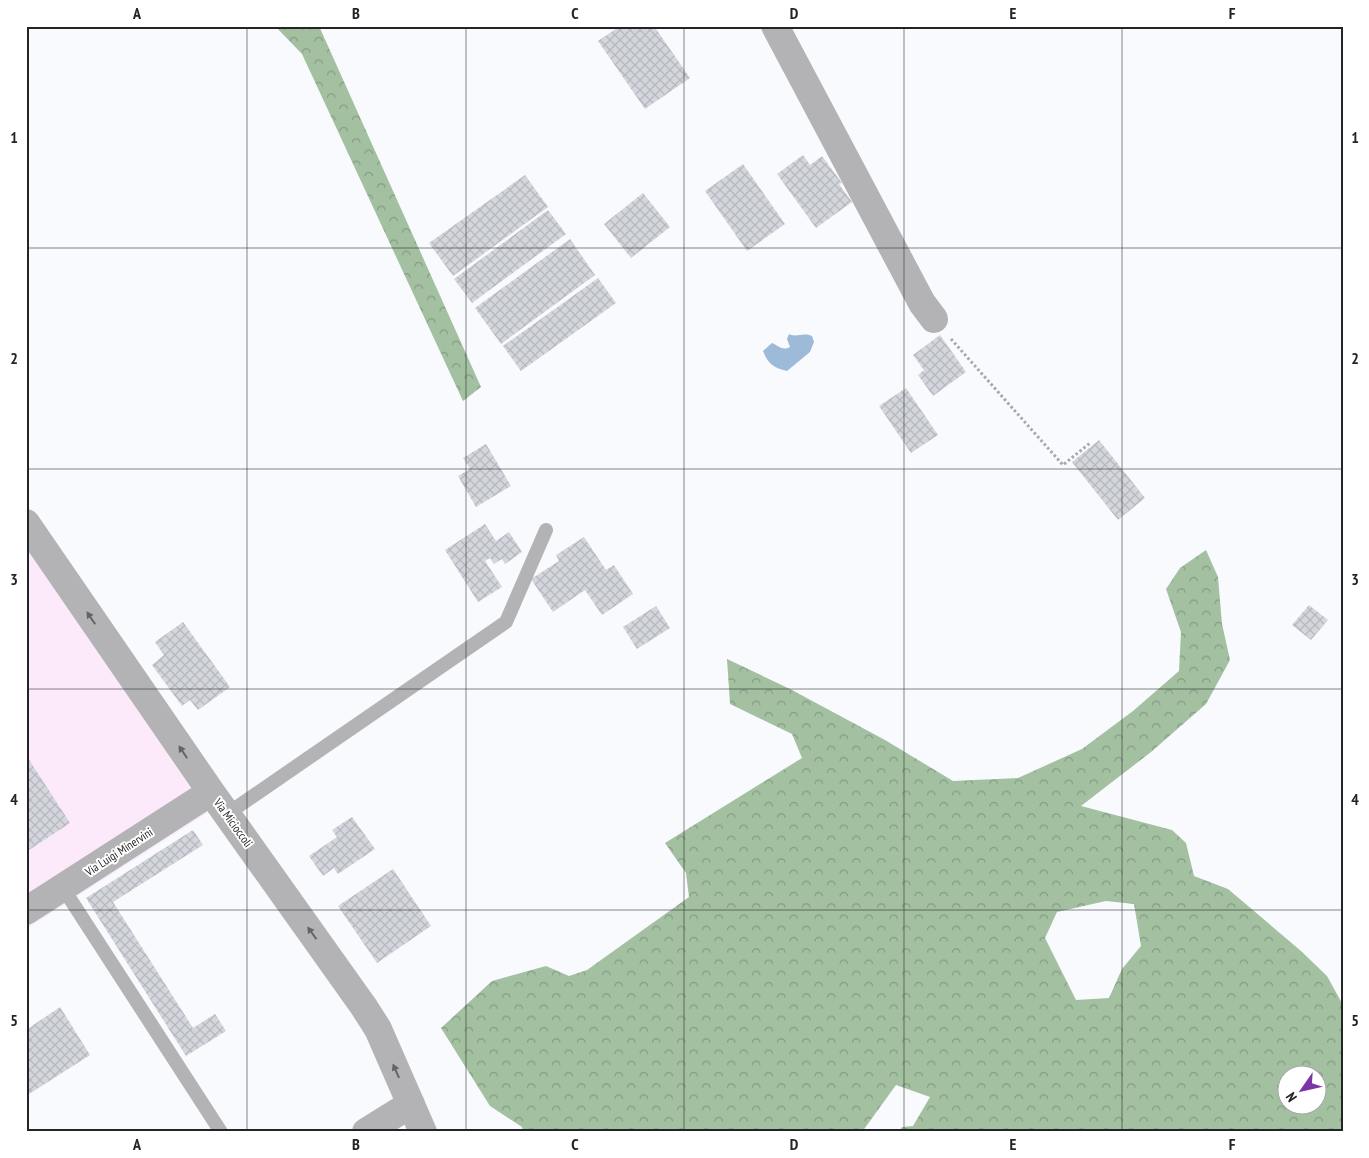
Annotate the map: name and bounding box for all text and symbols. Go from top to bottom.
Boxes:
text: A [132,3,142,23]
text: B [352,3,360,23]
text: C [571,3,579,23]
text: D [790,3,799,23]
text: E [1010,3,1017,23]
text: F [1229,3,1236,23]
text: 1 [10,127,18,147]
text: 1 [1351,127,1359,147]
text: 2 [10,348,18,368]
text: 2 [1351,348,1359,368]
text: 3 [10,569,18,589]
text: 3 [1351,569,1359,589]
one-way arrow [86,611,96,625]
one-way arrow [178,745,188,759]
text: 4 [10,789,18,809]
text: 4 [1351,789,1359,809]
street label: Via Micioccoli [210,795,256,850]
street label: Via Luigi Minervini [81,824,155,879]
one-way arrow [307,926,317,940]
text: 5 [10,1010,18,1030]
text: 5 [1351,1010,1359,1030]
one-way arrow [392,1064,400,1078]
north arrow [1276,1066,1326,1116]
text: N [1282,1089,1301,1105]
text: A [132,1134,142,1154]
text: B [352,1134,360,1154]
text: C [571,1134,579,1154]
text: D [790,1134,799,1154]
text: E [1010,1134,1017,1154]
text: F [1229,1134,1236,1154]

